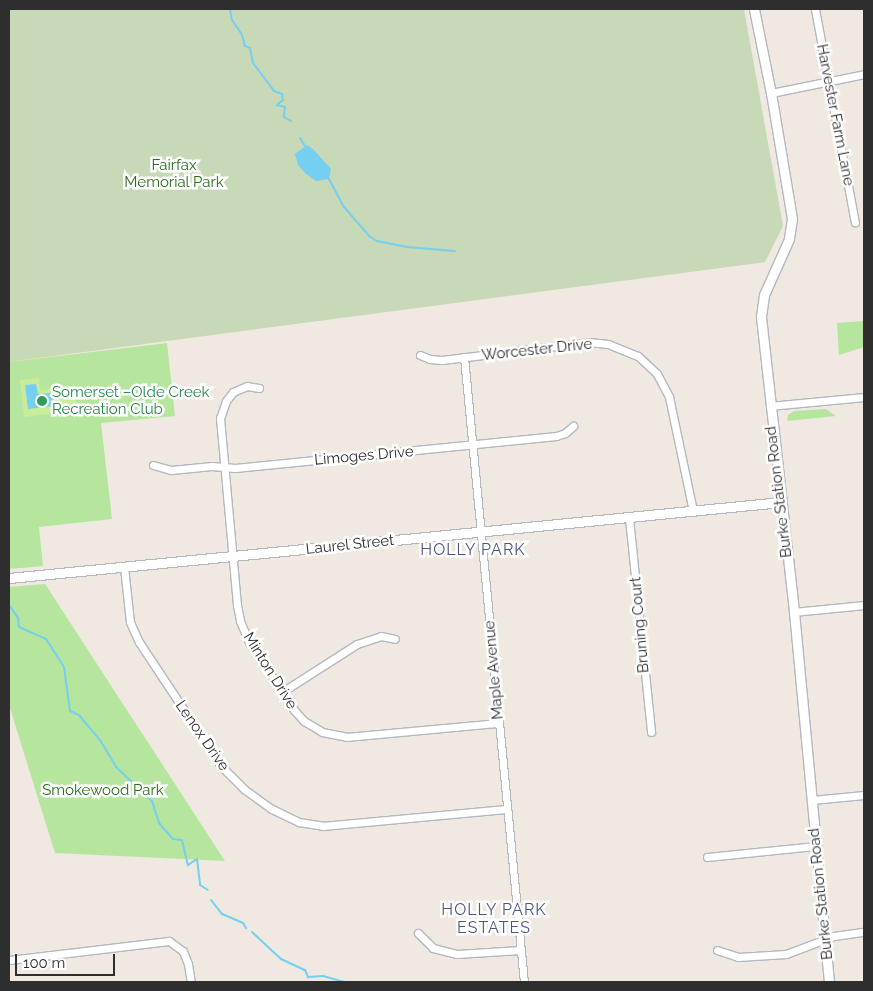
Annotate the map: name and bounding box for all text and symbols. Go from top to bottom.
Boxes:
street label: Harvester Farm Lane [812,42,858,188]
park label: Fairfax Memorial Park [124,156,224,191]
street label: Worcester Drive [481,335,593,365]
place label: Somerset –Olde Creek Recreation Club [52,383,209,418]
marker: Somerset –Olde Creek Recreation Club [36,395,48,407]
street label: Burke Station Road [762,425,796,559]
street label: Limoges Drive [314,443,414,469]
street label: Laurel Street [305,531,395,559]
district label: HOLLY PARK [419,540,527,560]
street label: Bruning Court [627,576,653,674]
street label: Maple Avenue [481,619,507,721]
street label: Minton Drive [239,629,301,713]
street label: Lenox Drive [171,697,233,775]
park label: Smokewood Park [42,782,164,800]
street label: Burke Station Road [805,827,837,961]
district label: HOLLY PARK ESTATES [440,900,548,938]
scale bar [18,944,118,976]
text: 100 m [23,954,65,972]

